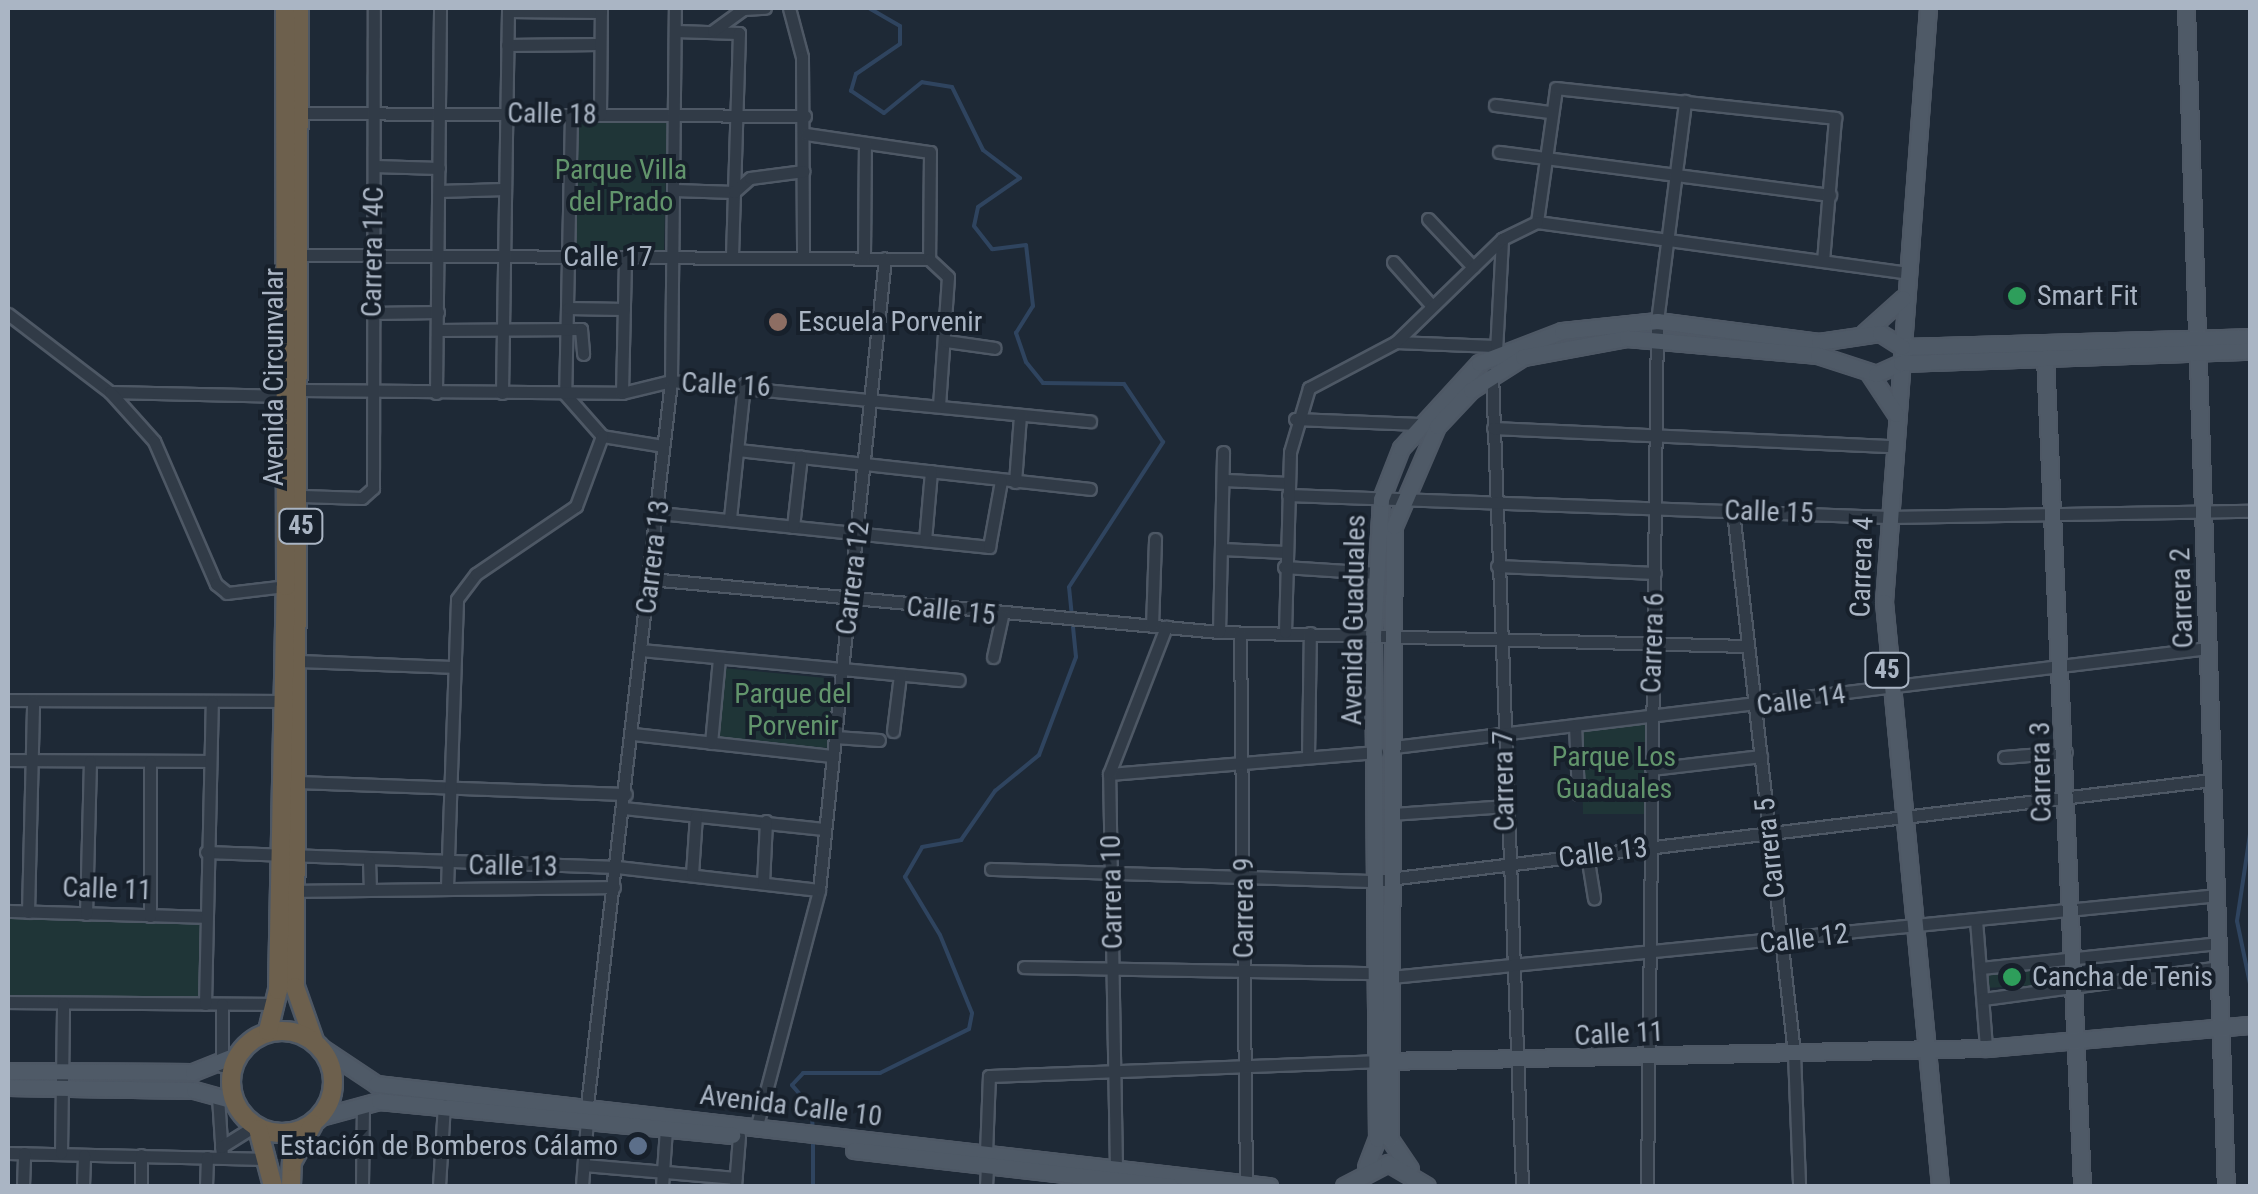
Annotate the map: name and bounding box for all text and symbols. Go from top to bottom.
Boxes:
street label: Calle 18 [507,96,597,132]
park label: Parque Villa del Prado [555,153,687,219]
street label: Carrera 14C [355,186,391,318]
street label: Calle 17 [563,240,653,274]
street label: Avenida Circunvalar [257,268,291,486]
place label: Smart Fit [2037,279,2138,313]
marker: Smart Fit [2006,285,2028,307]
place label: Escuela Porvenir [798,305,982,339]
marker: Escuela Porvenir [767,311,789,333]
street label: Calle 16 [681,366,771,404]
street label: Calle 15 [1724,494,1814,530]
street label: Carrera 13 [629,498,677,616]
road number: 45 [276,506,326,546]
street label: Avenida Guaduales [1335,514,1373,726]
street label: Carrera 4 [1843,516,1881,618]
street label: Carrera 12 [829,519,877,637]
street label: Carrera 2 [2163,547,2201,649]
street label: Calle 15 [905,590,997,632]
street label: Carrera 6 [1634,592,1672,694]
road number: 45 [1862,650,1912,690]
park label: Parque del Porvenir [734,677,852,743]
street label: Calle 14 [1754,677,1848,723]
street label: Carrera 3 [2023,721,2059,823]
street label: Carrera 7 [1486,730,1522,832]
park label: Parque Los Guaduales [1552,740,1676,806]
street label: Carrera 5 [1748,796,1792,900]
street label: Calle 13 [1557,831,1649,875]
street label: Carrera 10 [1094,834,1130,950]
street label: Calle 13 [468,848,558,884]
street label: Carrera 9 [1227,858,1261,958]
street label: Calle 11 [62,871,152,907]
street label: Calle 12 [1758,917,1850,961]
place label: Cancha de Tenis [2032,960,2214,994]
marker: Cancha de Tenis [2001,966,2023,988]
street label: Calle 11 [1574,1015,1664,1053]
street label: Avenida Calle 10 [698,1078,884,1134]
place label: Estación de Bomberos Cálamo [280,1129,618,1163]
marker: Estación de Bomberos Cálamo [627,1135,649,1157]

